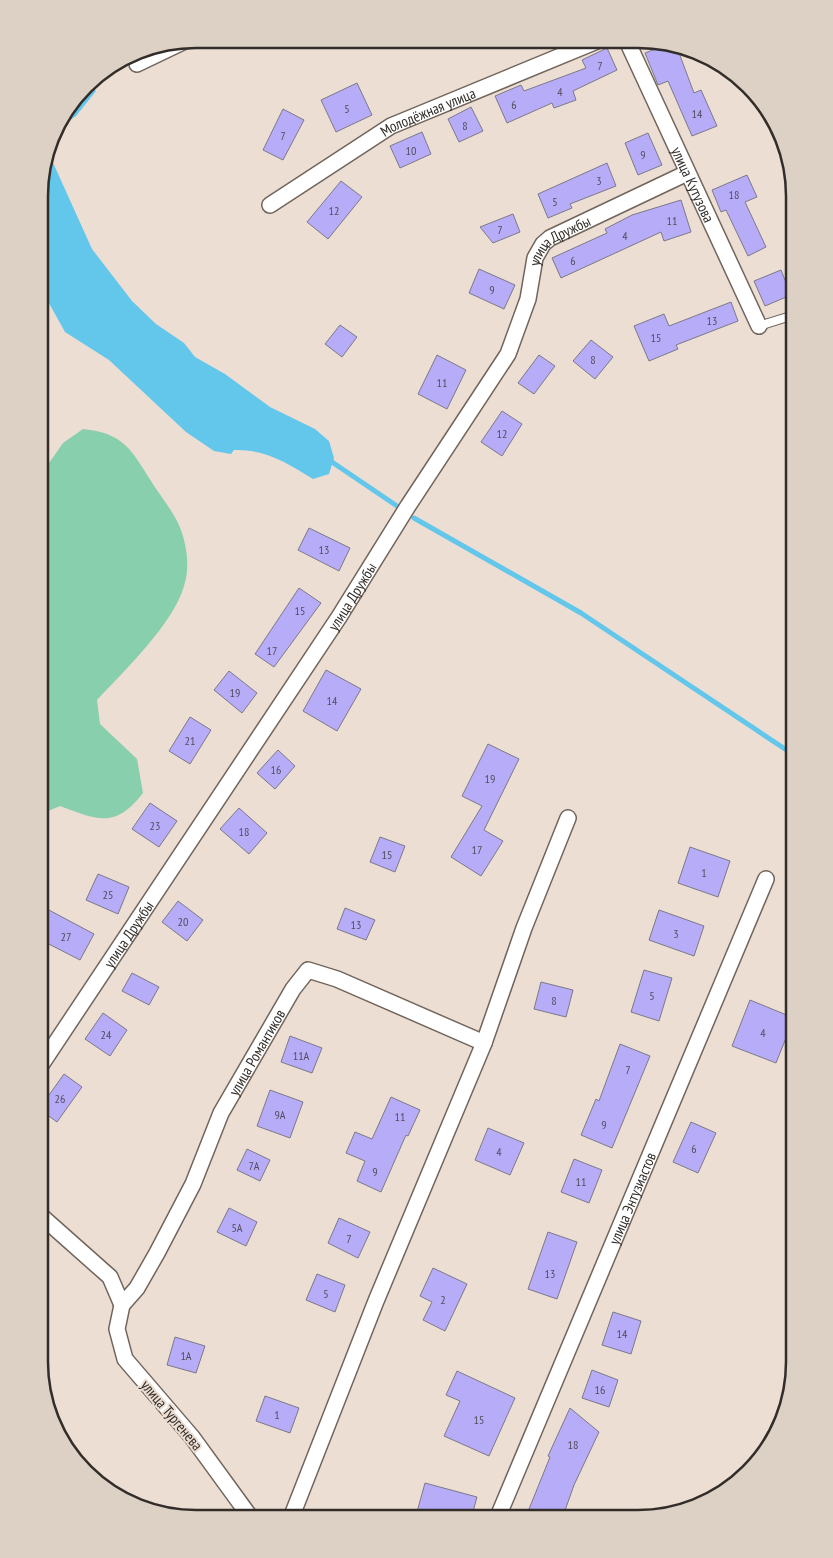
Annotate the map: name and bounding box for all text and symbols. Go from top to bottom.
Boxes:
house number: 7 [597,58,603,73]
street label: Молодёжная улица [376,83,478,140]
house number: 4 [557,84,563,99]
house number: 6 [511,97,517,112]
house number: 5 [344,101,350,116]
house number: 14 [692,106,703,121]
house number: 8 [462,118,468,133]
house number: 7 [280,128,286,143]
house number: 10 [406,143,416,158]
street label: улица Кутузова [668,143,719,225]
house number: 9 [640,147,646,162]
house number: 3 [596,173,602,188]
house number: 18 [729,187,739,202]
house number: 5 [552,194,558,209]
house number: 12 [329,203,339,218]
street label: улица Дружбы [524,211,593,267]
house number: 11 [667,213,677,228]
house number: 7 [497,222,503,237]
house number: 4 [622,228,628,243]
house number: 6 [570,253,576,268]
house number: 9 [489,282,495,297]
house number: 13 [707,313,717,328]
house number: 15 [651,330,661,345]
house number: 8 [590,352,596,367]
house number: 11 [437,375,447,390]
house number: 12 [497,426,507,441]
house number: 13 [319,542,329,557]
street label: улица Дружбы [323,559,380,634]
house number: 15 [295,603,305,618]
house number: 17 [267,643,277,658]
house number: 19 [230,685,240,700]
house number: 14 [327,693,338,708]
house number: 21 [185,733,195,748]
house number: 16 [271,762,281,777]
house number: 19 [485,771,495,786]
house number: 23 [150,818,160,833]
house number: 18 [239,824,249,839]
house number: 17 [472,842,482,857]
house number: 15 [382,847,392,862]
house number: 1 [701,865,707,880]
house number: 25 [103,887,113,902]
street label: улица Дружбы [99,897,157,971]
house number: 20 [178,914,188,929]
house number: 13 [351,917,361,932]
house number: 3 [673,926,679,941]
house number: 27 [61,929,71,944]
house number: 5 [649,988,655,1003]
house number: 8 [551,993,557,1008]
street label: улица Романтиков [224,1006,289,1099]
house number: 4 [760,1025,766,1040]
house number: 24 [101,1027,112,1042]
house number: 11А [293,1048,310,1063]
house number: 7 [625,1062,631,1077]
house number: 26 [55,1091,65,1106]
house number: 9А [274,1107,286,1122]
house number: 11 [395,1109,405,1124]
house number: 9 [601,1117,607,1132]
house number: 6 [691,1141,697,1156]
house number: 4 [496,1144,502,1159]
street label: улица Энтузиастов [604,1149,660,1247]
house number: 7А [248,1158,260,1173]
house number: 9 [372,1164,378,1179]
house number: 11 [576,1174,586,1189]
house number: 5А [231,1220,243,1235]
house number: 7 [346,1231,352,1246]
house number: 13 [545,1266,555,1281]
house number: 5 [323,1286,329,1301]
house number: 2 [440,1292,446,1307]
house number: 14 [617,1326,628,1341]
house number: 1А [180,1348,192,1363]
street label: улица Тургенева [137,1376,207,1454]
house number: 16 [595,1382,605,1397]
house number: 1 [274,1407,280,1422]
house number: 15 [474,1412,484,1427]
house number: 18 [568,1437,578,1452]

